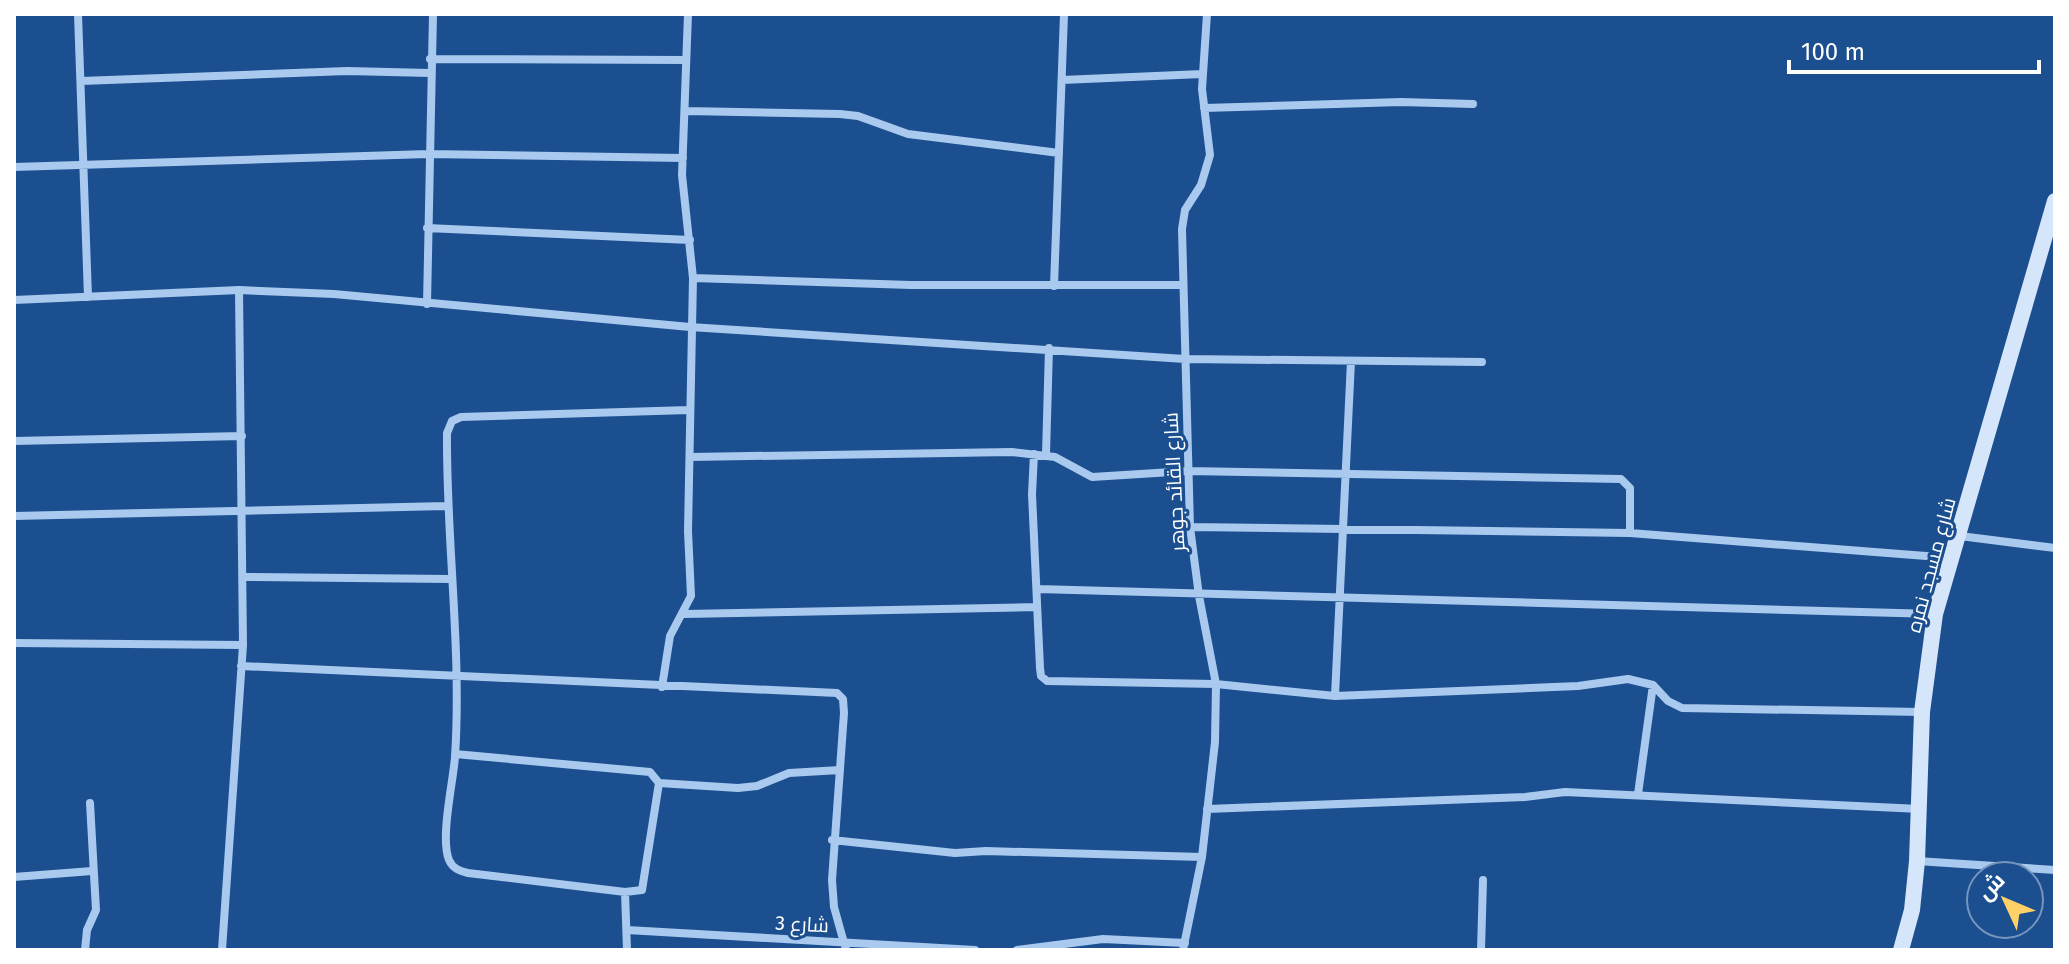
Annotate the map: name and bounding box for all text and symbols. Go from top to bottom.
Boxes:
scale bar [1789,24,2039,74]
text: 100 m [1801,38,1865,66]
street label: شارع القائد جوهر [1158,412,1192,553]
street label: شارع مسجد نمره [1901,495,1962,636]
north arrow [1965,860,2045,940]
text: ش [1971,867,2010,906]
street label: شارع 3 [774,911,830,939]

